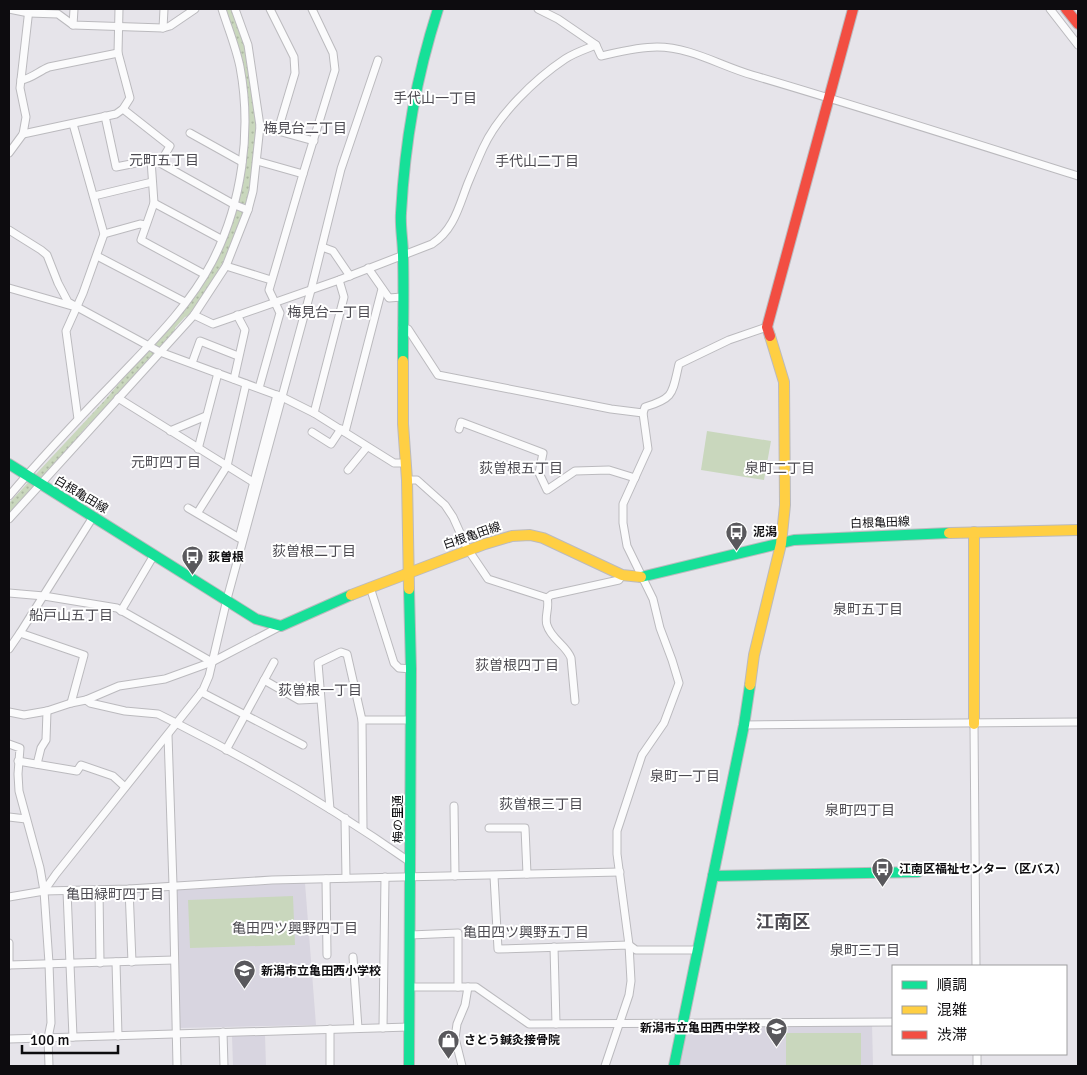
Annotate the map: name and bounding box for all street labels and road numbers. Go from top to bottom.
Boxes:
street label: 白根亀田線 [51,473,111,517]
street label: 白根亀田線 [850,514,910,532]
street label: 白根亀田線 [441,519,503,553]
street label: 梅の里通 [391,795,406,843]

